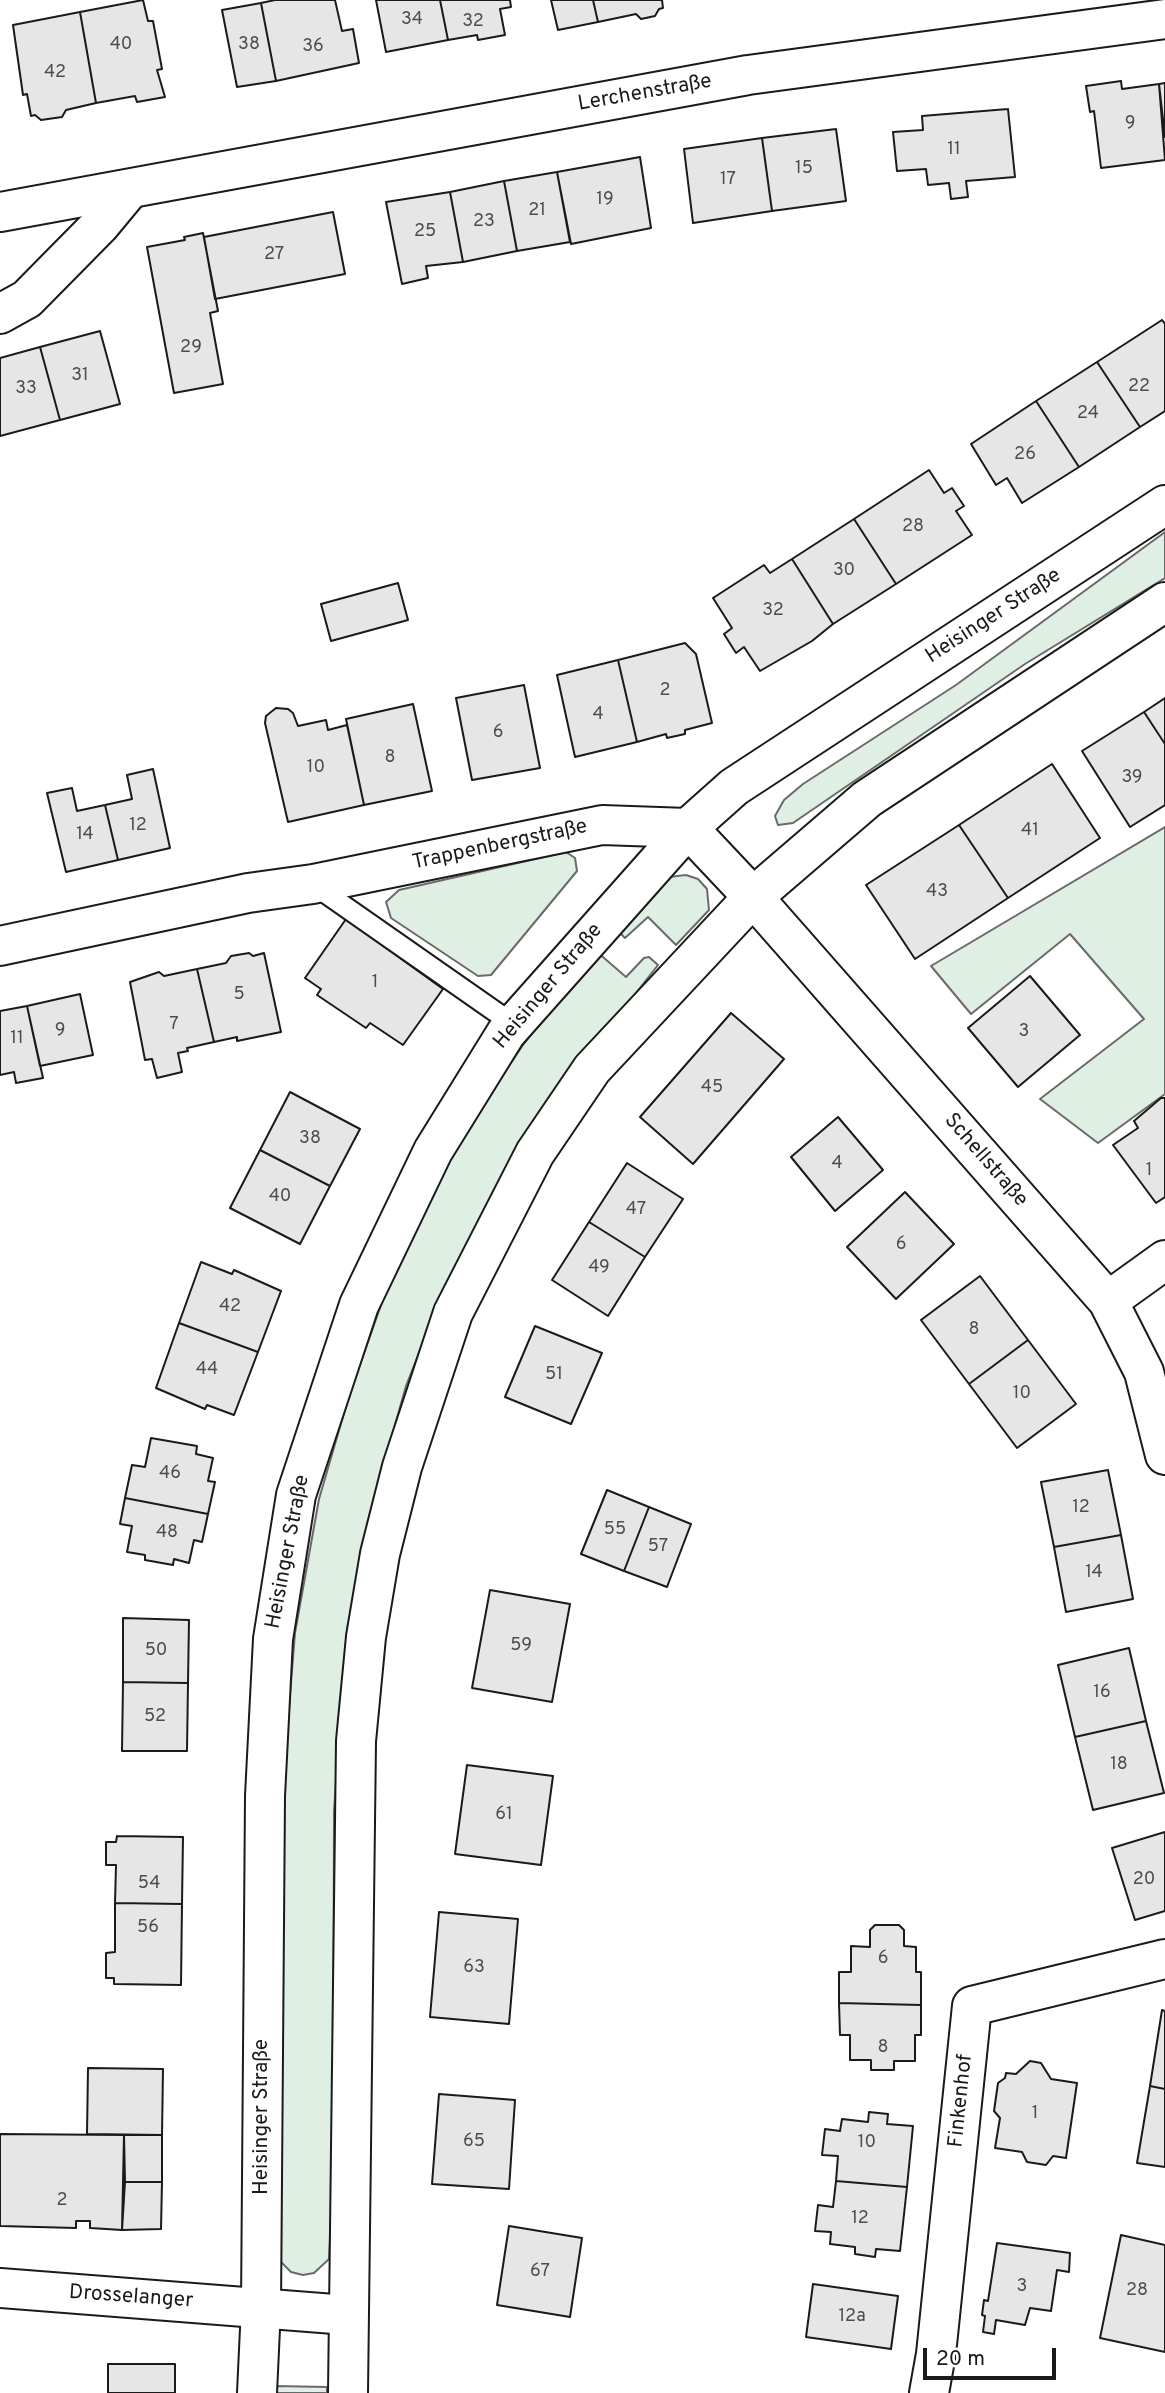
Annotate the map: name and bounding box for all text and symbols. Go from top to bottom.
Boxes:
house number: 34 [401,9,423,31]
house number: 32 [462,11,484,33]
house number: 40 [110,34,132,56]
house number: 38 [238,34,260,56]
house number: 36 [302,36,324,58]
house number: 42 [44,62,66,84]
street label: Lerchenstraße [576,70,714,118]
house number: 9 [1125,113,1135,135]
house number: 11 [947,139,961,161]
house number: 15 [795,158,813,180]
house number: 17 [720,169,736,191]
house number: 19 [596,189,614,211]
house number: 21 [528,200,546,222]
house number: 23 [473,211,495,233]
house number: 25 [414,221,436,243]
house number: 27 [264,244,284,266]
house number: 29 [180,337,202,359]
house number: 31 [71,365,89,387]
house number: 22 [1128,376,1150,398]
house number: 33 [15,378,37,400]
house number: 24 [1077,403,1099,425]
house number: 26 [1014,444,1036,466]
house number: 28 [902,516,924,538]
house number: 30 [833,560,855,582]
street label: Heisinger Straße [922,564,1066,670]
house number: 32 [762,600,784,622]
house number: 2 [659,680,671,702]
house number: 4 [592,704,604,726]
house number: 6 [493,722,503,744]
house number: 8 [385,747,395,769]
house number: 10 [307,757,325,779]
house number: 39 [1121,767,1143,789]
house number: 12 [129,815,147,837]
street label: Trappenbergstraße [410,815,590,877]
house number: 41 [1021,820,1039,842]
house number: 14 [76,824,94,846]
house number: 43 [926,881,948,903]
street label: Heisinger Straße [489,919,609,1055]
house number: 1 [372,972,378,994]
house number: 5 [233,984,245,1006]
house number: 7 [169,1014,179,1036]
house number: 9 [55,1020,65,1042]
house number: 3 [1019,1021,1029,1043]
house number: 11 [10,1028,24,1050]
house number: 45 [701,1077,723,1099]
street label: Schellstraße [938,1109,1032,1213]
house number: 38 [299,1128,321,1150]
house number: 4 [831,1153,843,1175]
house number: 1 [1146,1160,1152,1182]
house number: 40 [269,1186,291,1208]
house number: 47 [626,1199,646,1221]
house number: 6 [896,1234,906,1256]
house number: 49 [588,1257,610,1279]
house number: 42 [219,1296,241,1318]
house number: 8 [969,1319,979,1341]
house number: 44 [196,1359,218,1381]
house number: 51 [545,1364,563,1386]
house number: 10 [1013,1383,1031,1405]
house number: 46 [159,1463,181,1485]
street label: Heisinger Straße [262,1473,316,1631]
house number: 12 [1072,1497,1090,1519]
house number: 55 [604,1519,626,1541]
house number: 48 [156,1522,178,1544]
house number: 57 [648,1536,668,1558]
house number: 14 [1085,1562,1103,1584]
house number: 59 [510,1635,532,1657]
house number: 50 [145,1640,167,1662]
house number: 16 [1093,1682,1111,1704]
house number: 52 [144,1706,166,1728]
house number: 18 [1110,1754,1128,1776]
house number: 61 [495,1804,513,1826]
house number: 20 [1133,1869,1155,1891]
house number: 54 [138,1873,160,1895]
house number: 56 [137,1917,159,1939]
house number: 6 [878,1948,888,1970]
house number: 63 [463,1957,485,1979]
house number: 8 [878,2037,888,2059]
street label: Heisinger Straße [250,2039,276,2195]
street label: Finkenhof [945,2053,979,2149]
house number: 1 [1032,2103,1038,2125]
house number: 65 [463,2131,485,2153]
house number: 10 [858,2132,876,2154]
house number: 2 [56,2190,68,2212]
house number: 12 [851,2208,869,2230]
house number: 67 [530,2261,550,2283]
house number: 3 [1017,2276,1027,2298]
house number: 28 [1126,2280,1148,2302]
street label: Drosselanger [68,2281,194,2315]
house number: 12a [838,2306,866,2328]
scale bar [927,2334,1060,2378]
text: 20 m [936,2346,985,2373]

